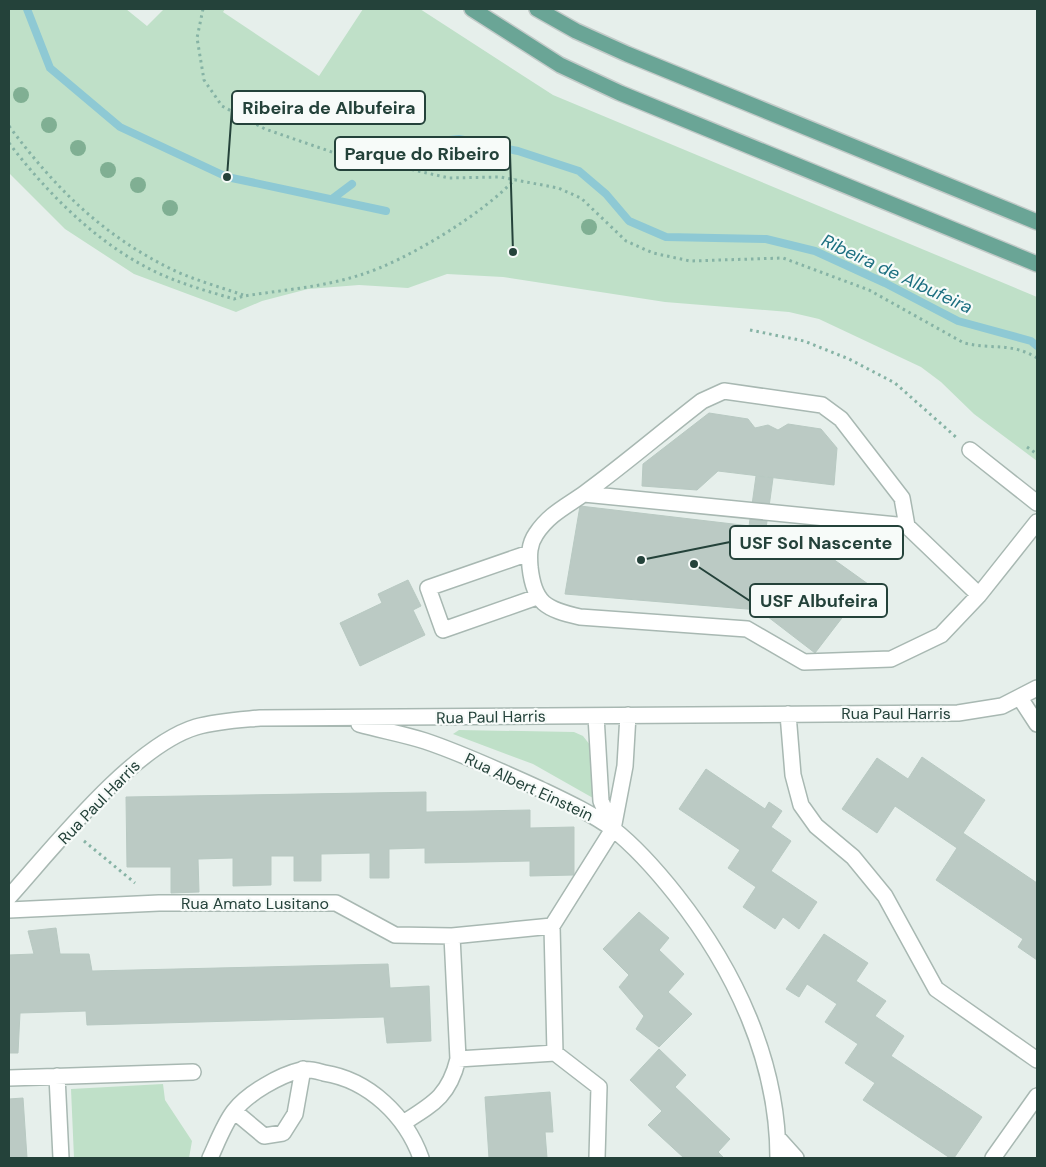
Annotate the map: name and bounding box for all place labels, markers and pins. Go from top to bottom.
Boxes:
callout: Ribeira de Albufeira [232,91,425,124]
callout: Parque do Ribeiro [335,137,510,170]
callout: USF Sol Nascente [730,526,903,559]
callout: USF Albufeira [750,584,887,617]

